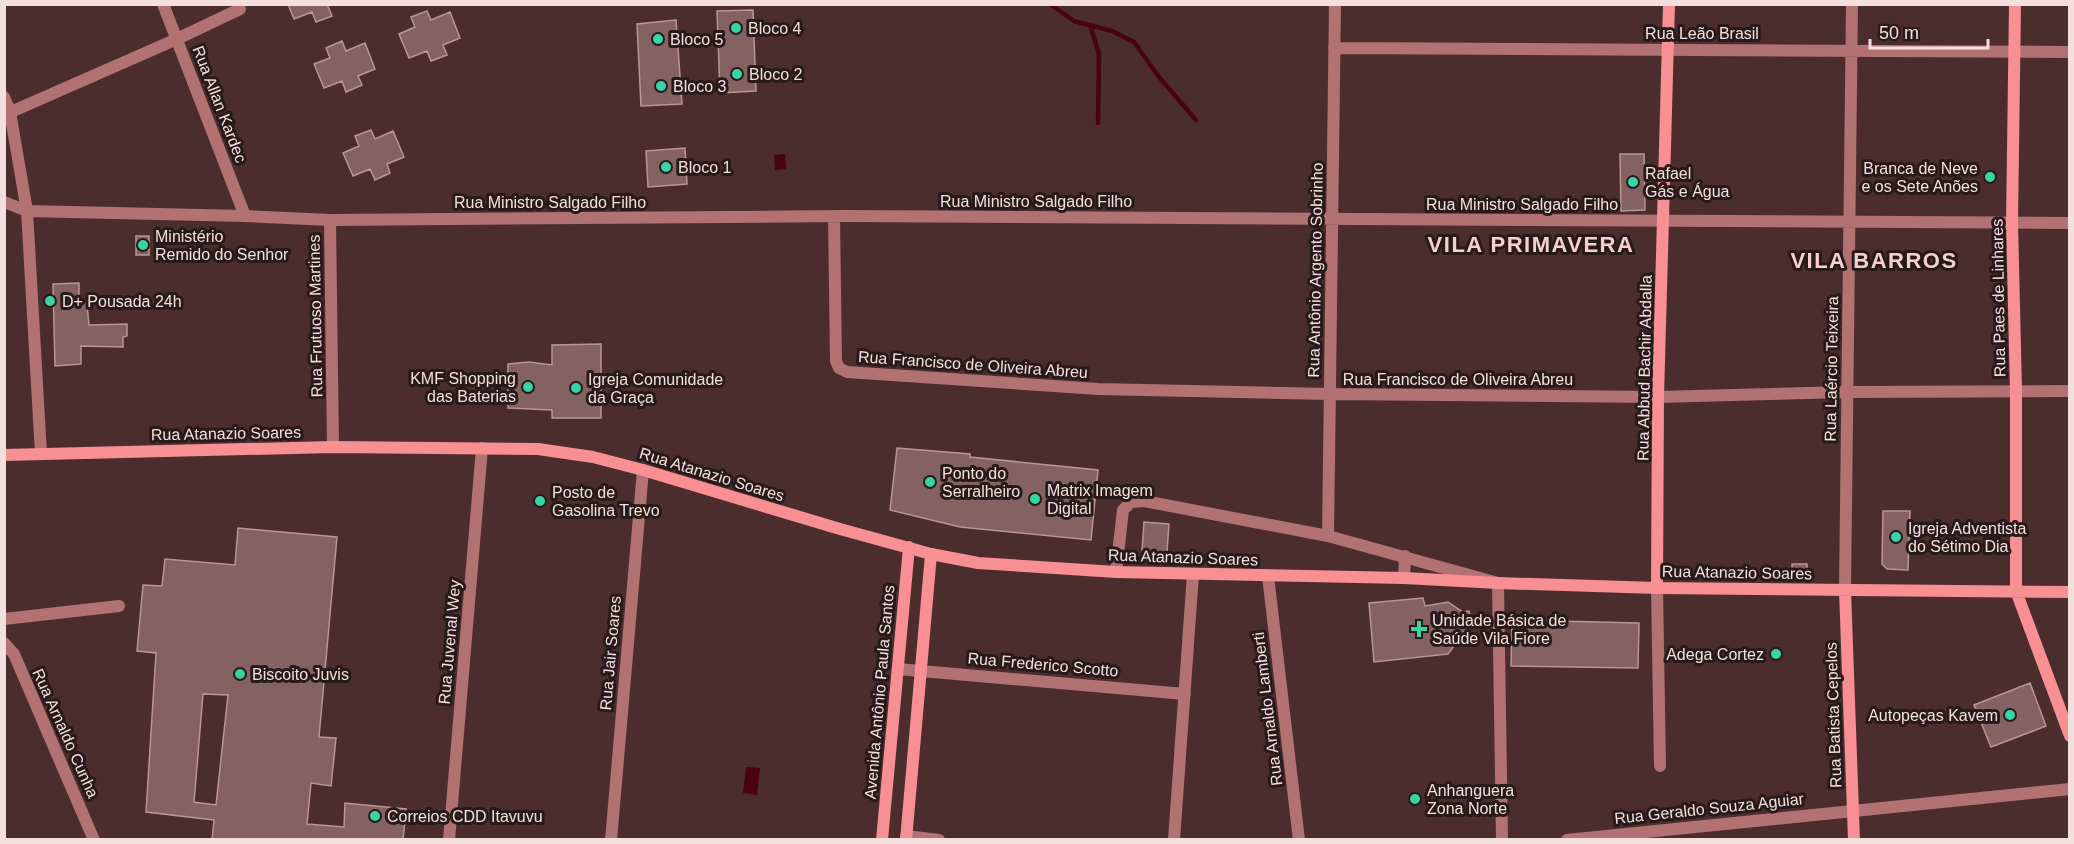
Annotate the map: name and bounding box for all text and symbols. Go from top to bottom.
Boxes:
scale bar [1870,12,1988,50]
place label: Bloco 4 [748,20,801,37]
marker: Bloco 4 [729,21,743,35]
text: 50 m [1879,23,1919,43]
street label: Rua Leão Brasil [1645,25,1759,42]
place label: Bloco 5 [670,31,723,48]
marker: Bloco 5 [651,32,665,46]
street label: Rua Allan Kardec [189,43,250,165]
place label: Bloco 2 [749,66,802,83]
marker: Bloco 2 [730,67,744,81]
place label: Bloco 3 [673,78,726,95]
marker: Bloco 3 [654,79,668,93]
place label: Bloco 1 [678,159,731,176]
marker: Bloco 1 [659,160,673,174]
place label: Branca de Neve e os Sete Anões [1861,160,1978,195]
street label: Rua Antônio Argento Sobrinho [1305,162,1326,378]
place label: Rafael Gás e Água [1645,165,1730,200]
marker: Branca de Neve e os Sete Anões [1983,170,1997,184]
marker: Rafael Gás e Água [1626,175,1640,189]
street label: Rua Ministro Salgado Filho [940,193,1132,210]
street label: Rua Ministro Salgado Filho [454,194,646,211]
street label: Rua Ministro Salgado Filho [1426,196,1618,213]
street label: Rua Paes de Linhares [1989,219,2008,377]
place label: Ministério Remido do Senhor [155,228,289,263]
district label: VILA PRIMAVERA [1428,232,1634,257]
street label: Rua Frutuoso Martines [306,234,325,397]
marker: Ministério Remido do Senhor [136,238,150,252]
district label: VILA BARROS [1790,248,1958,273]
street label: Rua Abbud Bachir Abdalla [1634,275,1655,461]
place label: D+ Pousada 24h [62,293,182,310]
marker: D+ Pousada 24h [43,294,57,308]
street label: Rua Laércio Teixeira [1822,296,1841,442]
street label: Rua Francisco de Oliveira Abreu [857,348,1088,381]
place label: KMF Shopping das Baterias [410,370,516,405]
place label: Igreja Comunidade da Graça [588,371,723,406]
street label: Rua Francisco de Oliveira Abreu [1343,371,1573,388]
marker: KMF Shopping das Baterias [521,380,535,394]
marker: Igreja Comunidade da Graça [569,381,583,395]
street label: Rua Atanazio Soares [151,424,301,443]
street label: Rua Atanazio Soares [637,444,786,505]
place label: Ponto do Serralheiro [942,465,1020,500]
marker: Ponto do Serralheiro [923,475,937,489]
place label: Matrix Imagem Digital [1047,482,1153,517]
place label: Posto de Gasolina Trevo [552,484,660,519]
marker: Matrix Imagem Digital [1028,492,1042,506]
marker: Posto de Gasolina Trevo [533,494,547,508]
place label: Igreja Adventista do Sétimo Dia [1908,520,2026,555]
marker: Igreja Adventista do Sétimo Dia [1889,530,1903,544]
street label: Rua Atanazio Soares [1108,546,1258,569]
street label: Rua Atanazio Soares [1662,563,1812,582]
street label: Rua Juvenal Wey [436,579,463,705]
street label: Avenida Antônio Paula Santos [862,584,897,800]
street label: Rua Jair Soares [597,595,624,711]
place label: Unidade Básica de Saúde Vila Fiore [1432,612,1566,647]
marker: Unidade Básica de Saúde Vila Fiore [1410,620,1428,638]
street label: Rua Arnaldo Lamberti [1250,631,1285,787]
street label: Rua Batista Cepelos [1822,642,1845,788]
place label: Adega Cortez [1666,646,1764,663]
marker: Adega Cortez [1769,647,1783,661]
street label: Rua Frederico Scotto [967,649,1119,680]
street label: Rua Arnaldo Cunha [29,666,102,801]
place label: Biscoito Juvis [252,666,349,683]
marker: Biscoito Juvis [233,667,247,681]
place label: Autopeças Kavem [1868,707,1998,724]
marker: Autopeças Kavem [2003,708,2017,722]
place label: Anhanguera Zona Norte [1427,782,1514,817]
street label: Rua Geraldo Souza Aguiar [1614,790,1805,827]
marker: Anhanguera Zona Norte [1408,792,1422,806]
place label: Correios CDD Itavuvu [387,808,543,825]
marker: Correios CDD Itavuvu [368,809,382,823]

